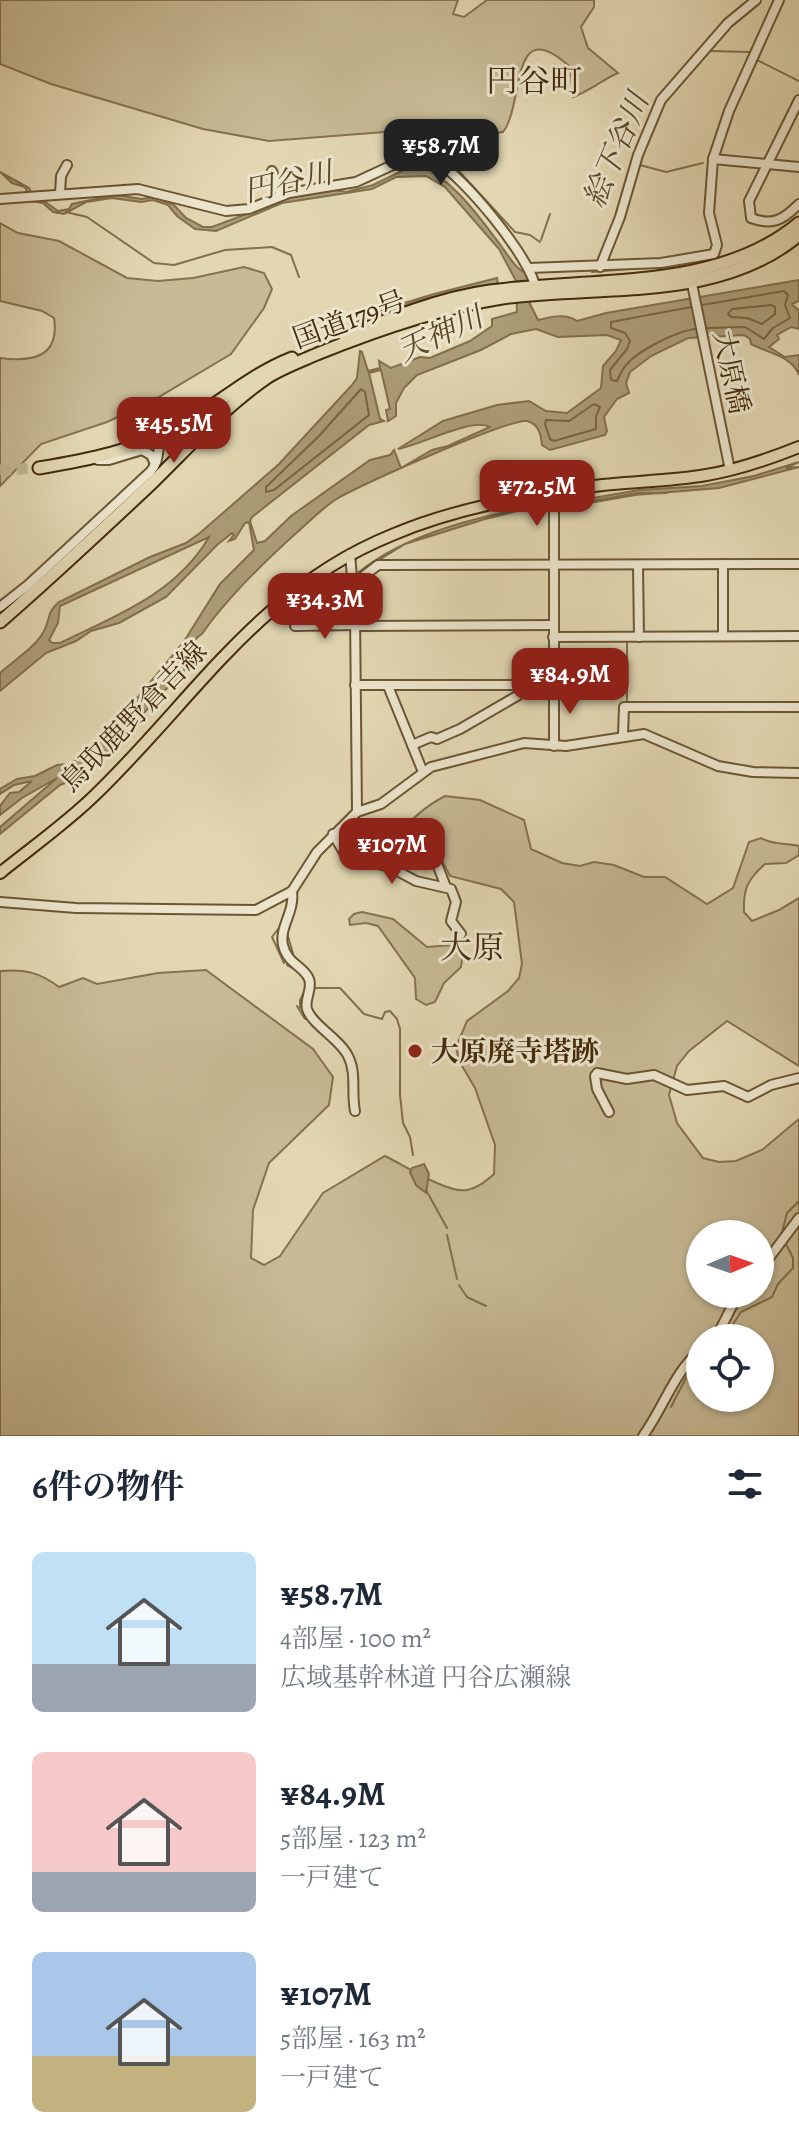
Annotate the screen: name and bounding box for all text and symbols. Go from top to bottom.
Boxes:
district label: 円谷町 [486,59,582,103]
water label: 絵下谷川 [574,84,659,213]
pin: ¥58.7M [376,119,506,187]
text: ¥58.7M [402,127,480,162]
water label: 円谷川 [240,152,339,212]
street label: 国道179号 [287,282,411,358]
water label: 天神川 [391,296,492,371]
street label: 大原橋 [704,327,758,417]
pin: ¥45.5M [109,397,239,465]
text: ¥45.5M [135,405,213,440]
pin: ¥72.5M [472,460,602,528]
text: ¥72.5M [498,468,576,503]
pin: ¥34.3M [260,573,390,641]
text: ¥34.3M [286,581,364,616]
street label: 鳥取鹿野倉吉線 [52,633,215,800]
pin: ¥84.9M [505,648,635,716]
text: ¥84.9M [530,656,610,691]
pin: ¥107M [336,818,448,886]
text: ¥107M [357,826,427,861]
district label: 大原 [440,925,504,969]
place label: 大原廃寺塔跡 [431,1033,599,1071]
marker: 大原廃寺塔跡 [406,1042,424,1060]
north arrow [686,1220,774,1308]
map controls [686,1220,774,1412]
button: locate [686,1324,774,1412]
icon: filters [723,1462,767,1506]
text: 6件の物件 [32,1463,184,1510]
text: ¥58.7M [280,1570,383,1617]
icon: home [96,1584,192,1680]
text: 4部屋 · 100 m² [280,1621,431,1656]
text: 広域基幹林道 円谷広瀬線 [280,1660,571,1695]
text: ¥84.9M [280,1770,386,1817]
icon: home [96,1784,192,1880]
text: 5部屋 · 123 m² [280,1821,426,1856]
text: 一戸建て [280,1860,384,1895]
text: ¥107M [280,1970,372,2017]
icon: home [96,1984,192,2080]
text: 5部屋 · 163 m² [280,2021,426,2056]
text: 一戸建て [280,2060,384,2095]

